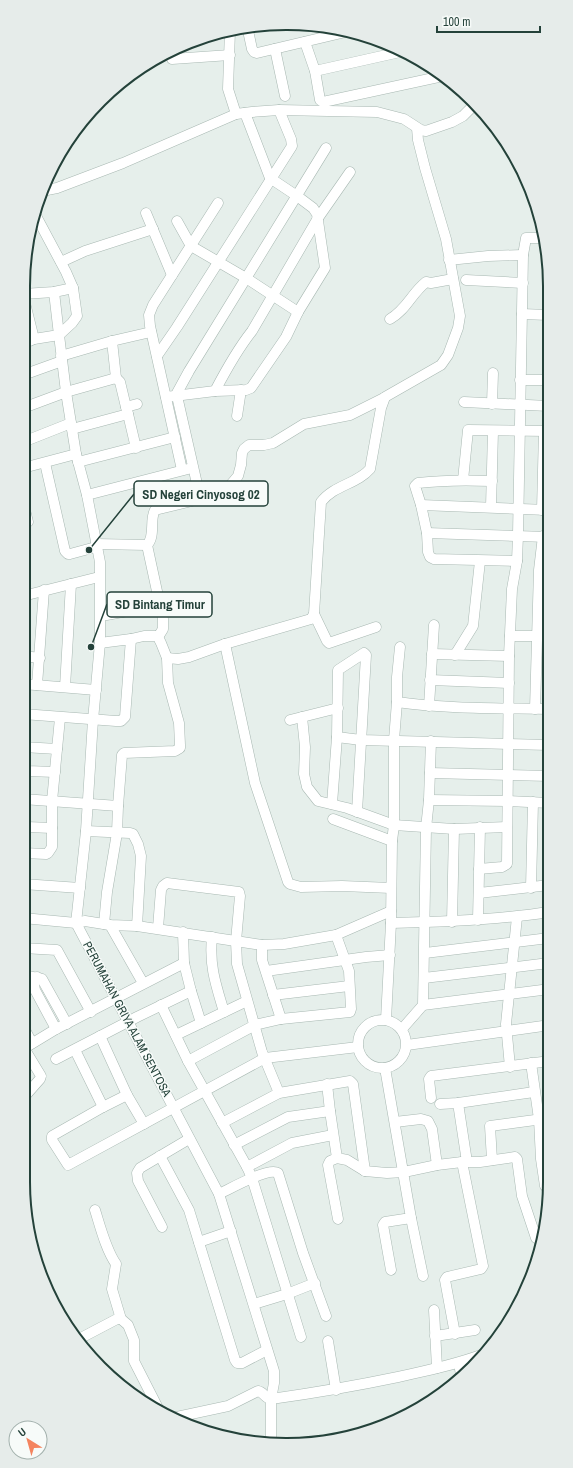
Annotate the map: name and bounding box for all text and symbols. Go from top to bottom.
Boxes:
scale bar [437,8,540,34]
text: 100 m [443,14,470,30]
callout: SD Negeri Cinyosog 02 [134,481,268,506]
text: SD Negeri Cinyosog 02 [142,486,260,503]
callout: SD Bintang Timur [107,592,212,617]
text: SD Bintang Timur [115,596,206,613]
street label: PERUMAHAN GRIYA ALAM SENTOSA [79,939,175,1100]
north arrow [8,1420,48,1460]
text: U [15,1424,29,1440]

